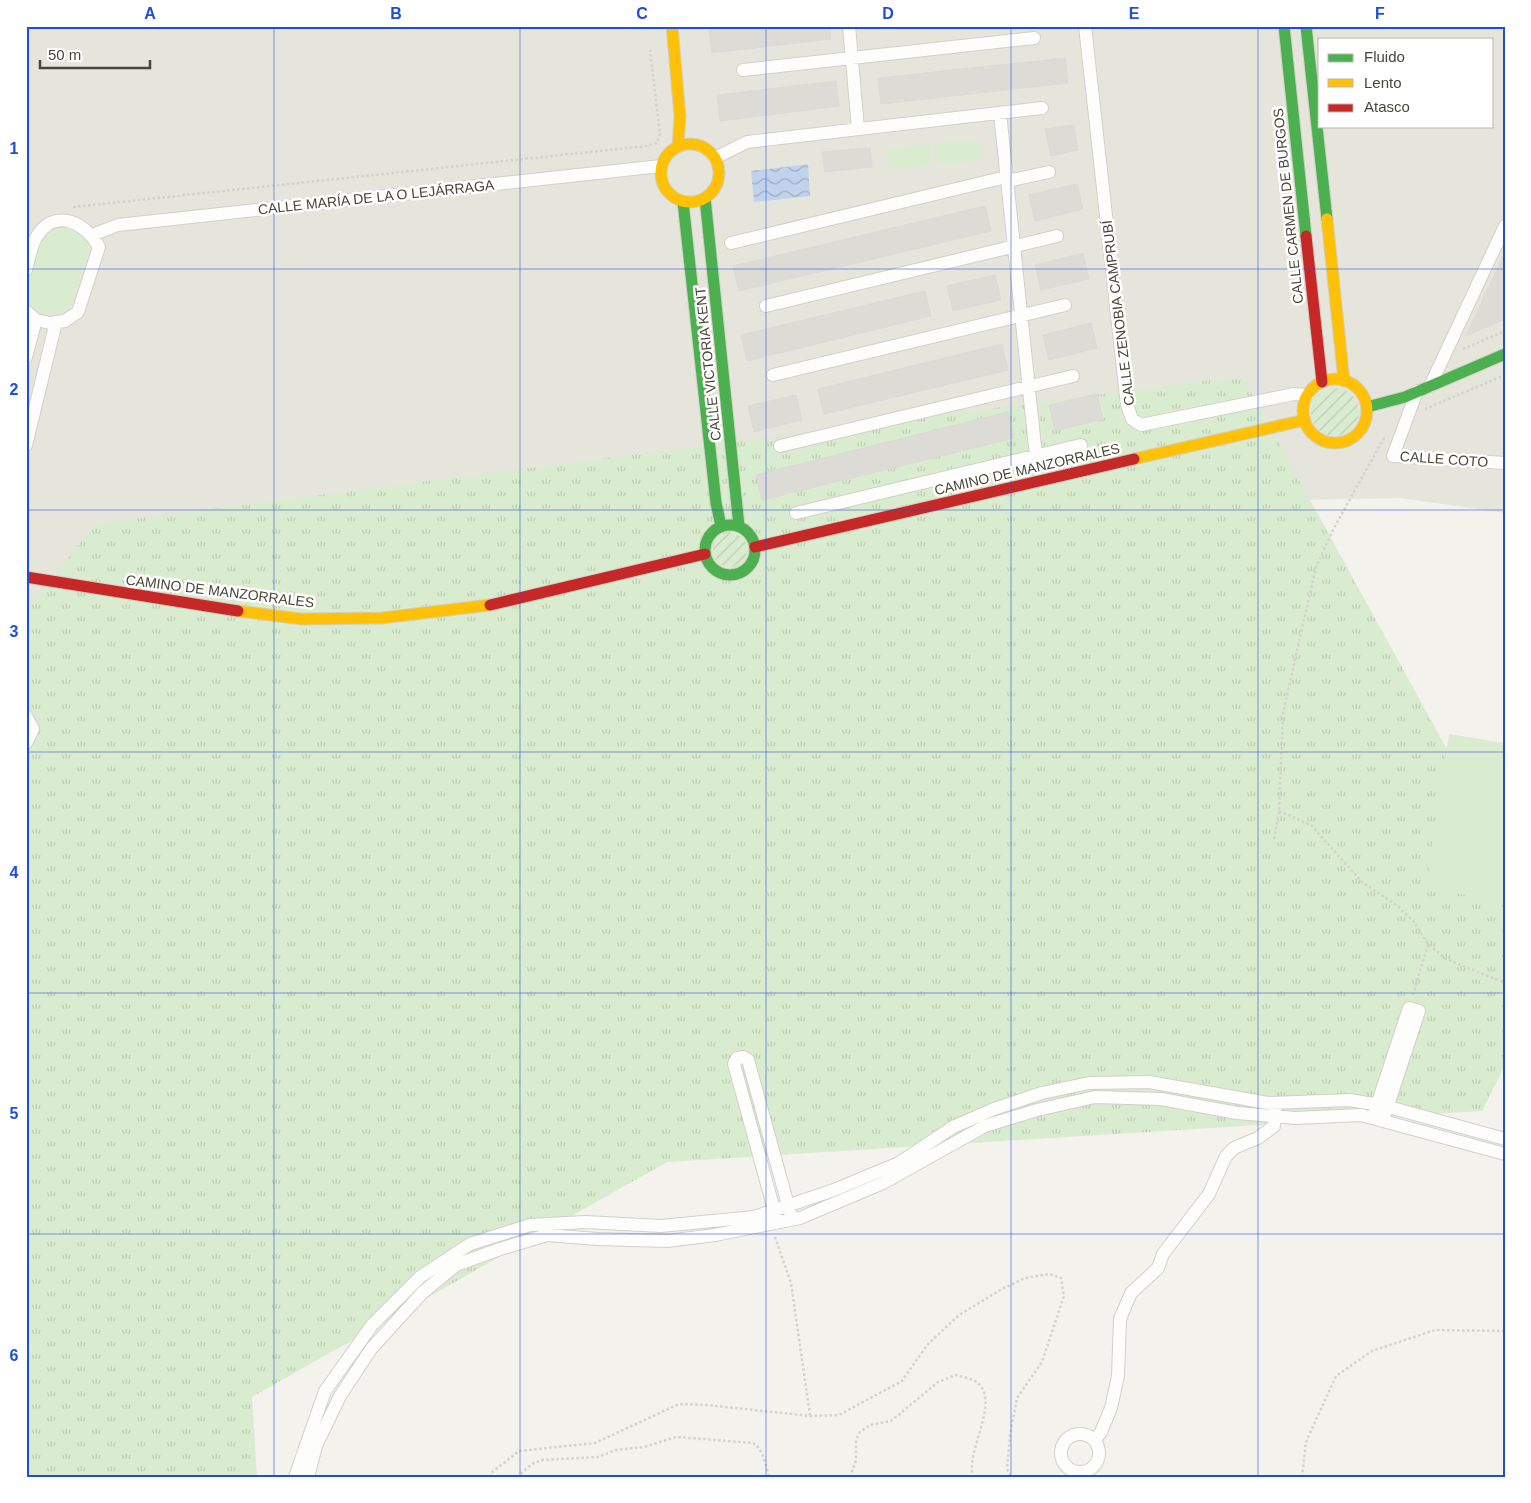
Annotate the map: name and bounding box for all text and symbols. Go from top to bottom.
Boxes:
text: A [144,5,156,22]
text: B [390,5,402,22]
text: C [636,5,648,22]
text: D [882,5,894,22]
text: E [1129,5,1140,22]
text: F [1375,5,1385,22]
scale bar [40,38,150,70]
legend [1318,38,1494,128]
text: 50 m [48,46,81,63]
text: Fluido [1364,48,1405,65]
text: Lento [1364,74,1402,91]
text: Atasco [1364,98,1410,115]
street label: CALLE CARMEN DE BURGOS [1270,107,1306,305]
text: 1 [10,140,19,157]
street label: CALLE MARÍA DE LA O LEJÁRRAGA [257,177,495,217]
street label: CALLE ZENOBIA CAMPRUBÍ [1099,219,1137,407]
street label: CALLE VICTORIA KENT [692,286,724,442]
text: 2 [10,381,19,398]
street label: CAMINO DE MANZORRALES [933,440,1121,498]
street label: CALLE COTO [1399,448,1489,470]
street label: CAMINO DE MANZORRALES [125,571,315,611]
text: 3 [10,623,19,640]
text: 4 [10,864,19,881]
text: 5 [10,1105,19,1122]
text: 6 [10,1347,19,1364]

